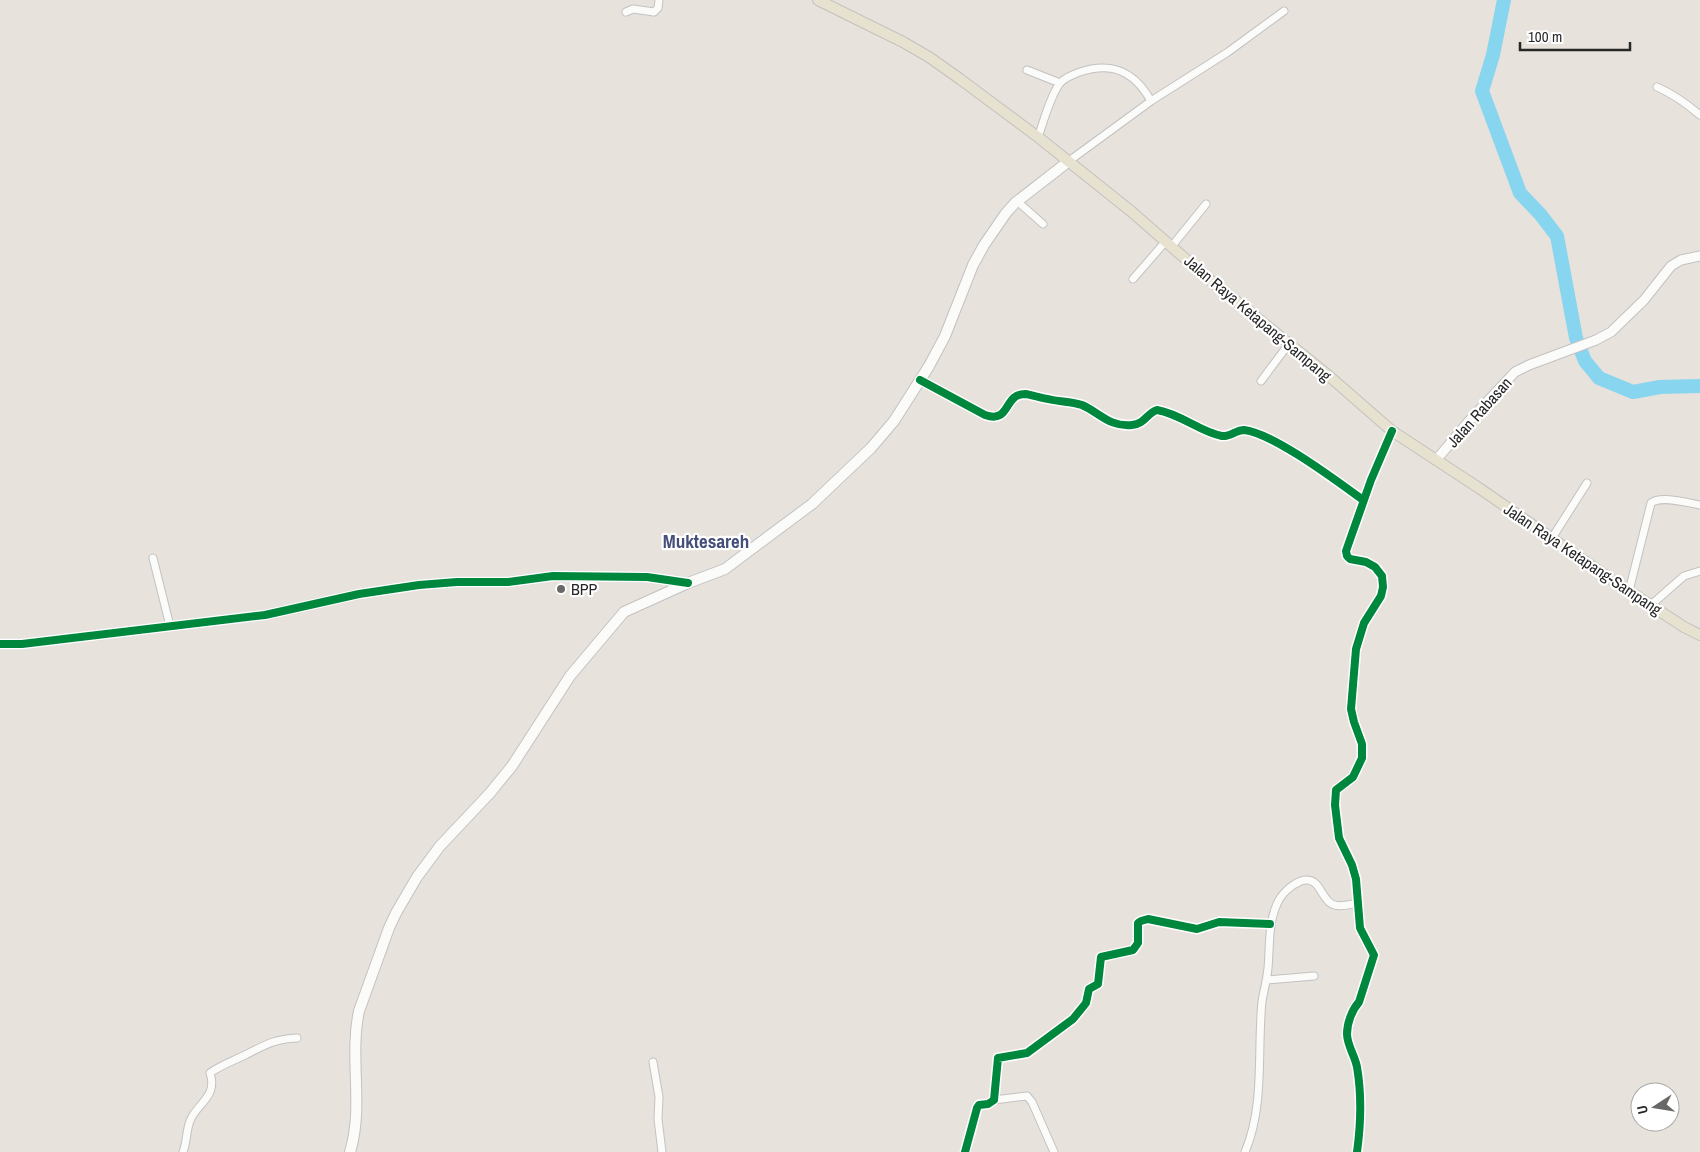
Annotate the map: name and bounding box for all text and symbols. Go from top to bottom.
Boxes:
scale bar [1520,20,1630,52]
text: 100 m [1528,26,1562,47]
street label: Jalan Raya Ketapang-Sampang [1180,250,1337,387]
street label: Jalan Rabasan [1442,372,1516,452]
street label: Jalan Raya Ketapang-Sampang [1500,498,1667,621]
district label: Muktesareh [663,528,749,554]
place label: BPP [571,578,598,600]
marker: BPP [555,583,567,595]
north arrow [1630,1082,1680,1132]
text: U [1633,1104,1652,1116]

